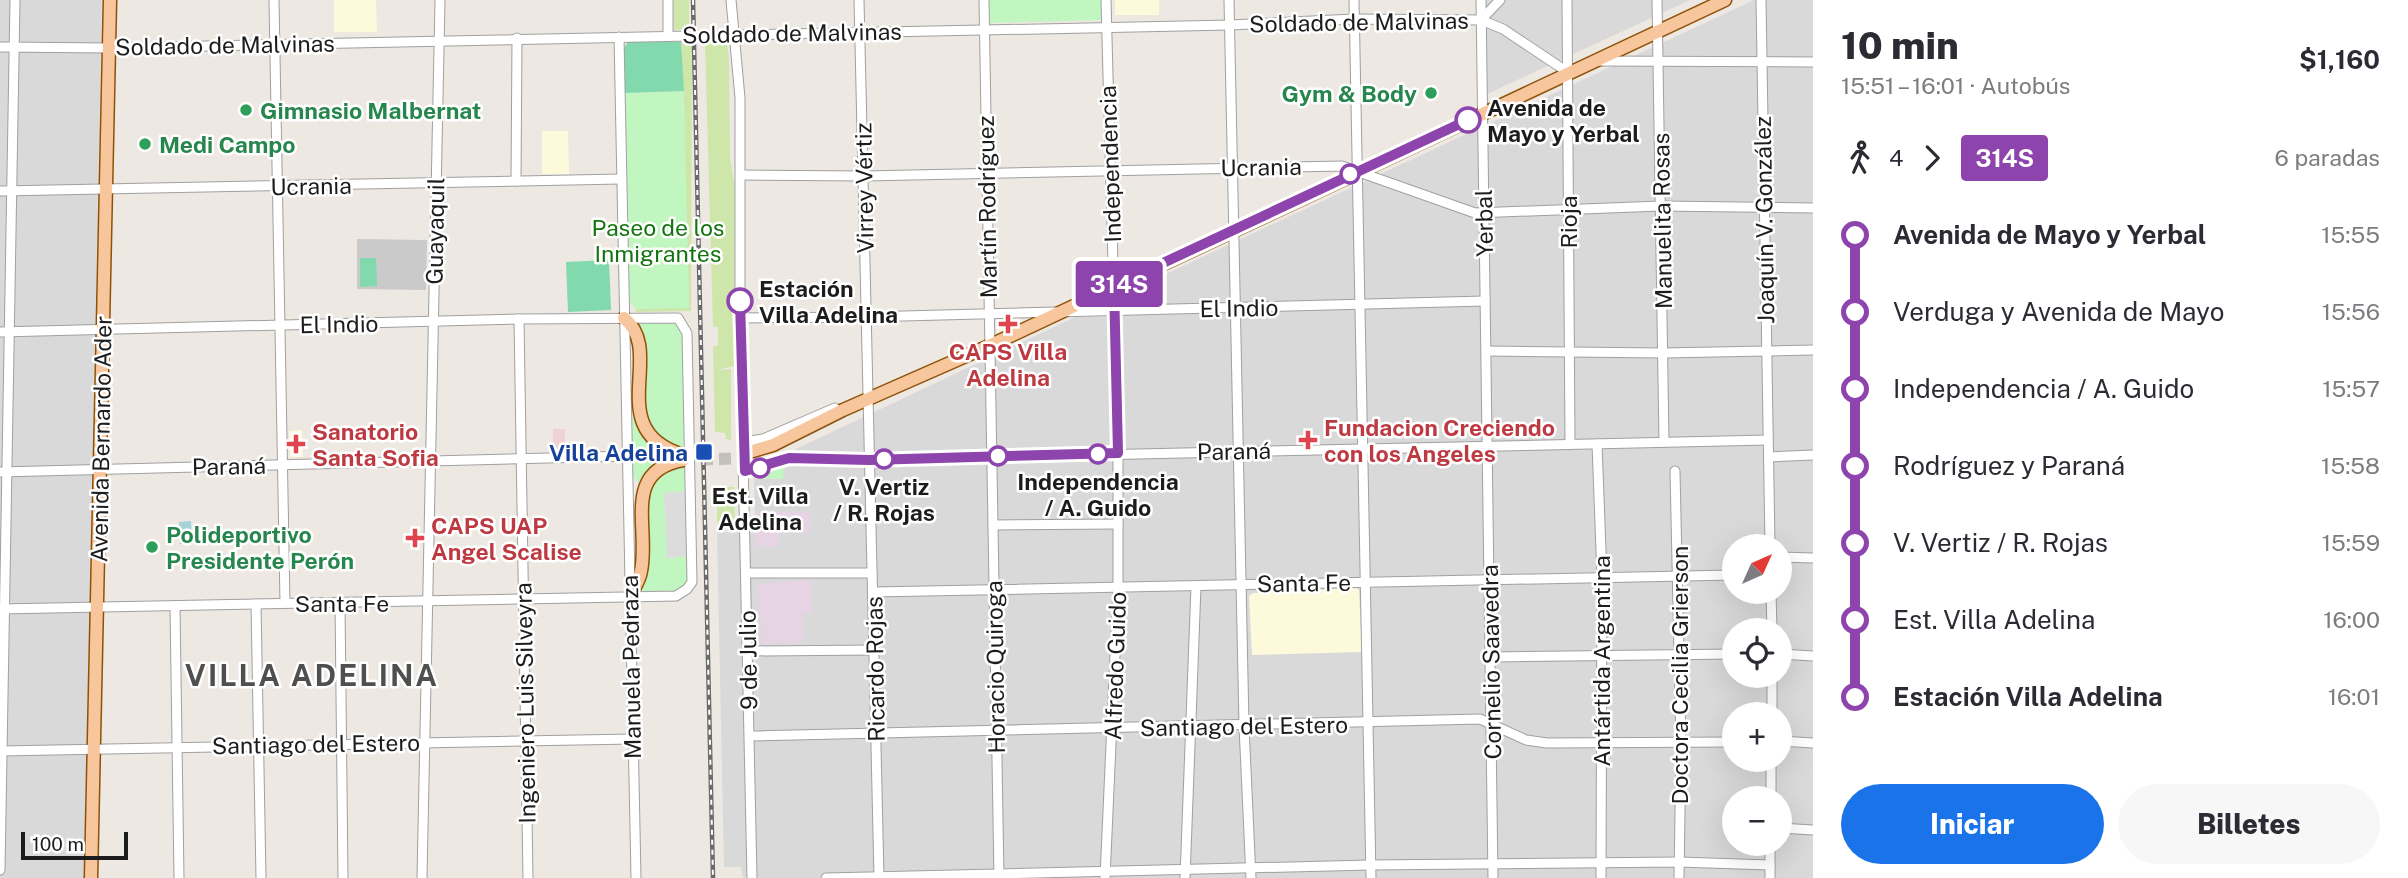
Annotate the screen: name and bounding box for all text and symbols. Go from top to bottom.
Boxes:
street label: Soldado de Malvinas [1249,7,1469,37]
street label: Soldado de Malvinas [682,18,902,48]
text: 10 min [1841,23,1959,68]
street label: Soldado de Malvinas [115,30,335,60]
text: $1,160 [2299,44,2380,75]
text: 15:51 – 16:01 · Autobús [1841,72,2070,99]
place label: Gym & Body [1282,80,1417,107]
street label: Independencia [1094,85,1126,243]
marker: Gym & Body [1423,85,1439,101]
place label: Avenida de Mayo y Yerbal [1487,94,1640,147]
place label: Gimnasio Malbernat [260,97,481,124]
marker: Gimnasio Malbernat [238,102,254,118]
marker: Avenida de Mayo y Yerbal [1455,107,1481,133]
street label: Martín Rodríguez [972,115,1002,299]
street label: Joaquín V. González [1749,116,1779,324]
street label: Virrey Vértiz [849,122,879,254]
place label: Medi Campo [159,131,295,158]
street label: Manuelita Rosas [1647,133,1677,309]
marker: Medi Campo [137,136,153,152]
icon: walk [1841,139,1879,177]
icon: forward [1913,139,1951,177]
text: 4 [1889,144,1903,171]
text: 314S [1975,144,2034,172]
text: 6 paradas [2275,144,2380,171]
street label: Ucrania [1220,153,1302,181]
unlabelled marker [1340,164,1360,184]
street label: Ucrania [270,172,352,200]
street label: Guayaquil [421,177,449,285]
street label: Yerbal [1470,189,1498,257]
street label: Rioja [1555,196,1582,248]
park label: Paseo de los Inmigrantes [592,214,724,267]
text: Avenida de Mayo y Yerbal [1893,219,2206,250]
text: 15:55 [2321,221,2380,248]
line badge: 314S [1070,261,1168,307]
text: 314S [1090,270,1148,298]
place label: Estación Villa Adelina [759,275,898,328]
marker: Estación Villa Adelina [727,288,753,314]
street label: El Indio [1199,294,1279,322]
text: Verduga y Avenida de Mayo [1893,296,2224,327]
text: 15:56 [2322,298,2380,325]
street label: El Indio [299,310,379,338]
marker: CAPS Villa Adelina [998,314,1018,334]
street label: Avenida Bernardo Ader [85,316,117,562]
place label: CAPS Villa Adelina [949,338,1067,391]
text: Independencia / A. Guido [1893,373,2194,404]
text: 15:57 [2322,375,2380,402]
place label: Fundacion Creciendo con los Angeles [1324,414,1555,467]
place label: Sanatorio Santa Sofia [312,418,439,471]
marker: Fundacion Creciendo con los Angeles [1298,430,1318,450]
marker: Sanatorio Santa Sofia [286,434,306,454]
street label: Paraná [1197,437,1271,465]
place label: Villa Adelina [549,439,688,466]
marker: Villa Adelina [694,442,714,462]
marker: Independencia / A. Guido [1088,444,1108,464]
unlabelled marker [988,446,1008,466]
marker: V. Vertiz / R. Rojas [874,449,894,469]
text: Rodríguez y Paraná [1893,450,2125,481]
street label: Paraná [192,452,266,480]
text: 15:58 [2321,452,2380,479]
marker: Est. Villa Adelina [750,458,770,478]
place label: Independencia / A. Guido [1017,468,1179,521]
place label: V. Vertiz / R. Rojas [833,473,935,526]
place label: Est. Villa Adelina [711,482,809,535]
place label: CAPS UAP Angel Scalise [431,512,582,565]
place label: Polideportivo Presidente Perón [166,521,354,574]
text: V. Vertiz / R. Rojas [1893,527,2108,558]
marker: CAPS UAP Angel Scalise [405,528,425,548]
text: 15:59 [2322,529,2380,556]
north arrow [1722,534,1792,604]
map controls [1722,534,1792,856]
marker: Polideportivo Presidente Perón [144,539,160,555]
street label: Doctora Cecilia Grierson [1666,546,1693,804]
street label: Antártida Argentina [1588,555,1615,767]
street label: Cornelio Saavedra [1476,564,1506,760]
street label: Santa Fe [1257,569,1351,597]
street label: Manuela Pedraza [616,575,646,759]
street label: Horacio Quiroga [980,580,1010,754]
street label: Ingeniero Luis Silveyra [509,582,541,824]
street label: Santa Fe [295,590,389,617]
street label: Alfredo Guido [1099,591,1131,741]
street label: Ricardo Rojas [860,596,890,742]
text: Est. Villa Adelina [1893,604,2095,635]
text: 16:00 [2323,606,2380,633]
street label: 9 de Julio [734,610,762,710]
button: locate [1722,618,1792,688]
district label: VILLA ADELINA [185,657,439,693]
text: Estación Villa Adelina [1893,681,2163,712]
text: 16:01 [2328,683,2380,710]
button: + [1722,702,1792,772]
street label: Santiago del Estero [1140,711,1348,741]
street label: Santiago del Estero [212,729,420,759]
button: Iniciar [1841,784,2104,864]
button: Billetes [2118,784,2380,864]
button: − [1722,786,1792,856]
scale bar [21,829,128,861]
text: 100 m [32,833,84,855]

